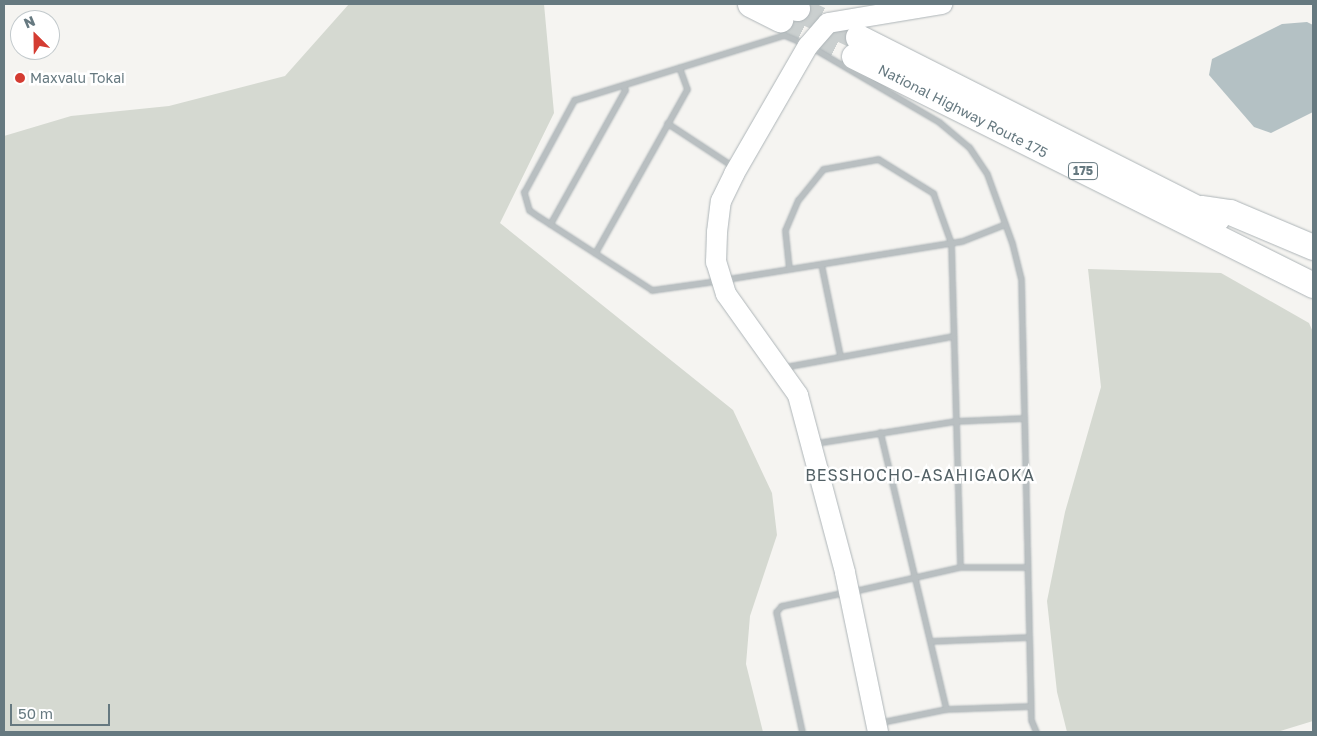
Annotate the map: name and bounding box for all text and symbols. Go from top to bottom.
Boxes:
north arrow [10,10,60,60]
text: N [21,12,38,32]
street label: National Highway Route 175 [875,61,1051,161]
place label: Maxvalu Tokai [30,70,125,86]
marker: Maxvalu Tokai [14,72,26,84]
road number: 175 [1067,162,1099,180]
district label: BESSHOCHO-ASAHIGAOKA [803,465,1037,485]
scale bar [12,694,112,726]
text: 50 m [18,704,53,722]

